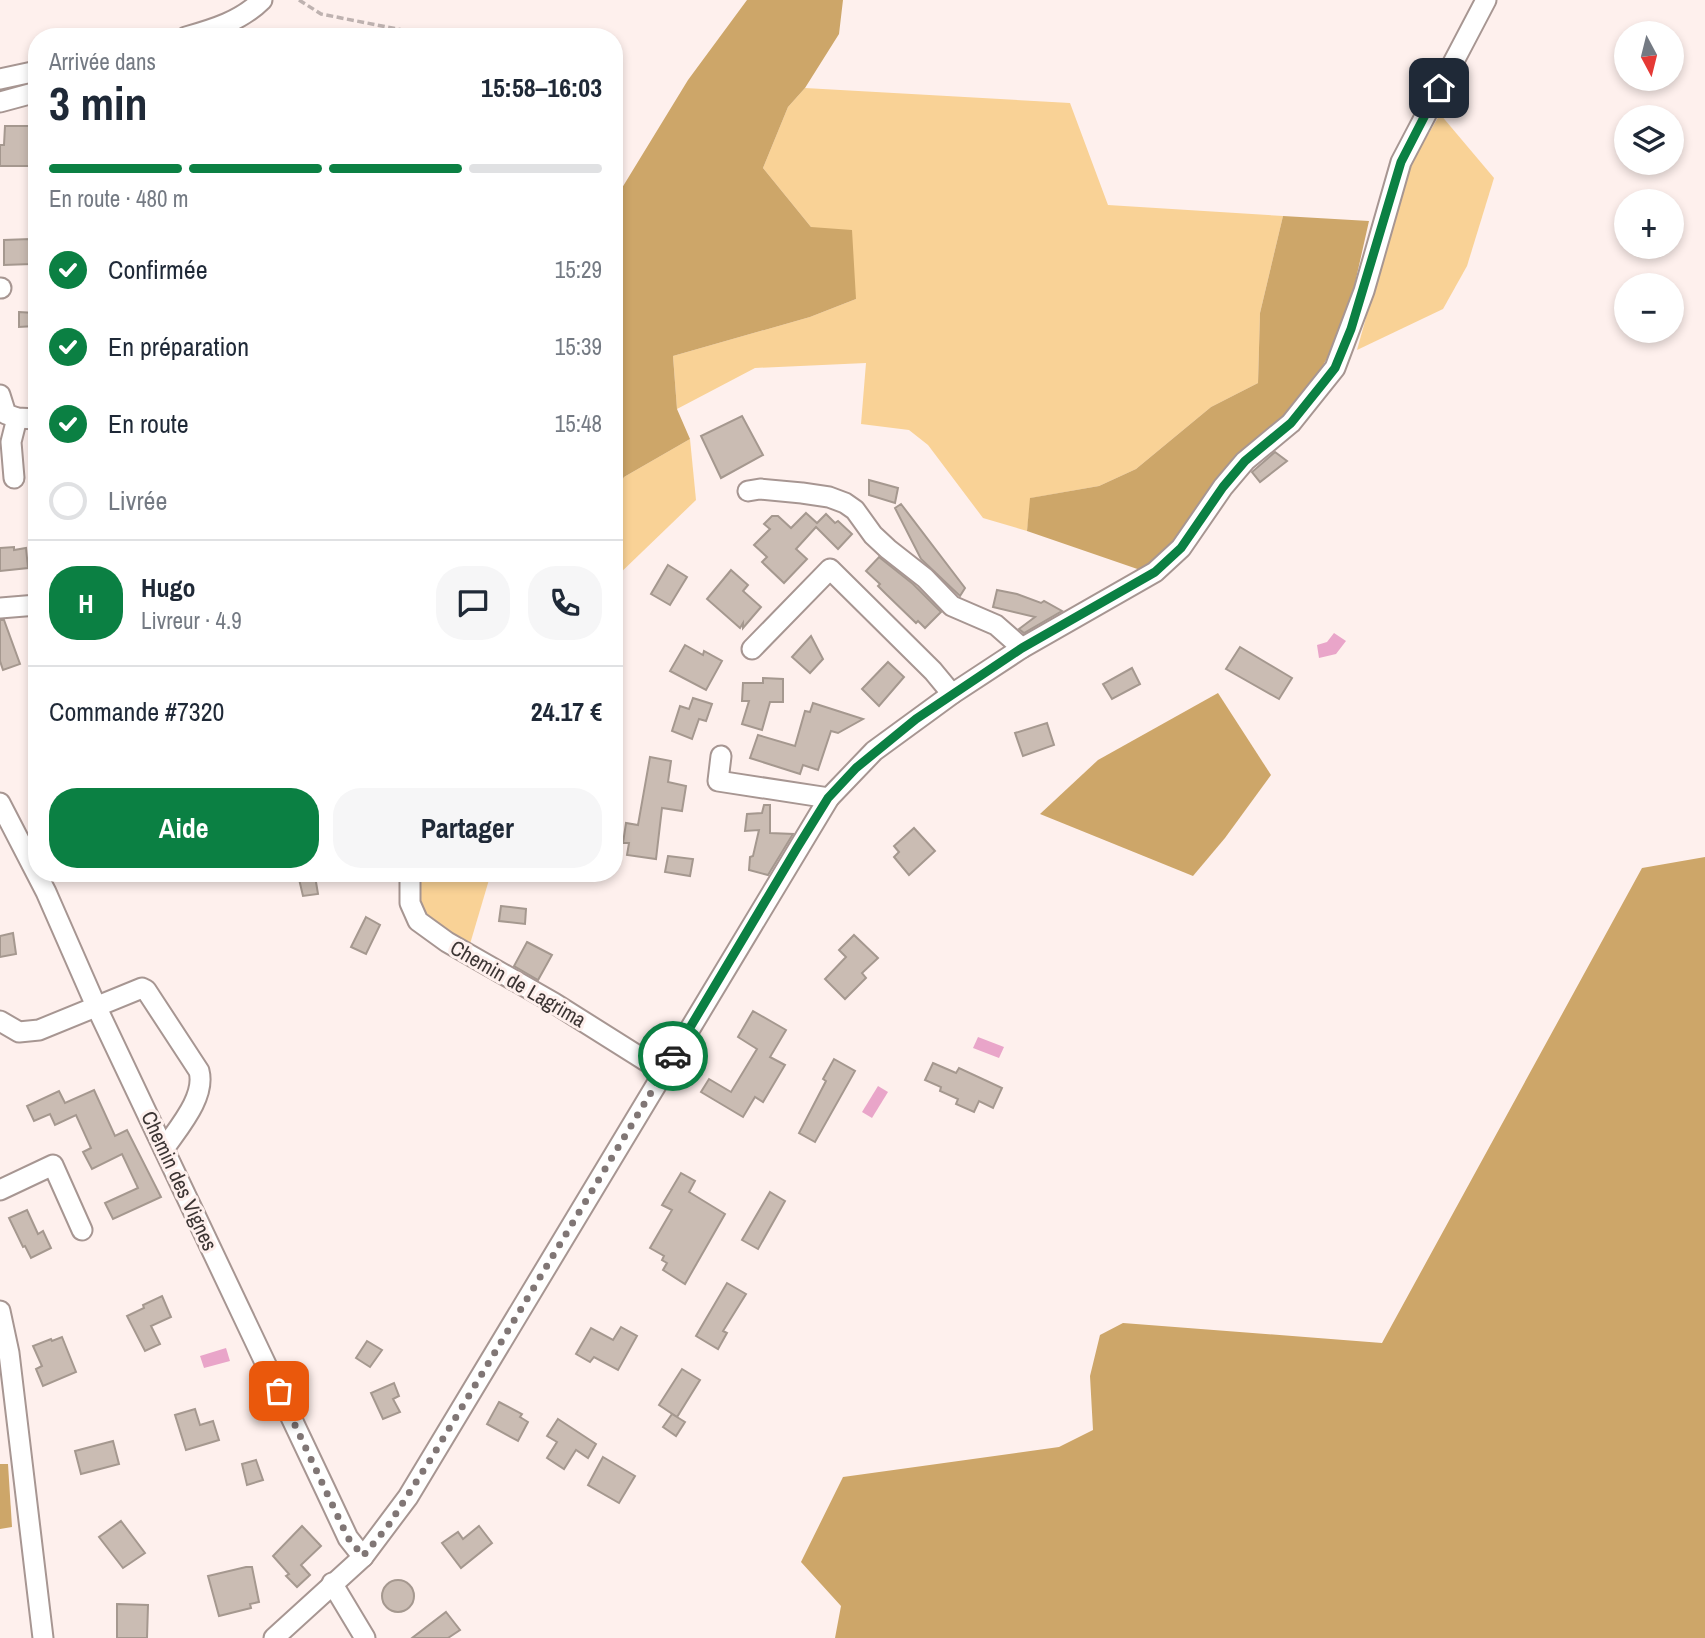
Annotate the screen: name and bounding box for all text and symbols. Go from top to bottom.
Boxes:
north arrow [1614,21,1684,91]
map controls [1614,21,1684,343]
text: Arrivée dans [49,46,156,77]
pin [1409,58,1469,118]
icon: home [1420,69,1458,107]
text: 15:58–16:03 [481,70,602,105]
text: 3 min [49,72,148,134]
button: layers [1614,105,1684,175]
text: En route · 480 m [49,183,188,214]
button: + [1614,189,1684,259]
icon: check [49,251,87,289]
text: Confirmée [108,252,208,287]
text: 15:29 [555,254,602,285]
button: − [1614,273,1684,343]
icon: check [49,328,87,366]
text: En préparation [108,329,249,364]
text: 15:39 [555,331,602,362]
icon: check [49,405,87,443]
text: En route [108,406,189,441]
text: 15:48 [555,408,602,439]
text: Livrée [108,483,167,518]
button: chat [436,566,510,640]
button: phone [528,566,602,640]
text: Hugo [141,570,195,605]
text: H [78,586,94,621]
text: Livreur · 4.9 [141,605,242,636]
text: Commande #7320 [49,694,224,729]
text: 24.17 € [531,694,602,729]
button: Aide [49,788,319,868]
button: Partager [333,788,602,868]
street label: Chemin de Lagrima [445,933,592,1034]
courier [638,1021,708,1091]
icon: car [654,1037,692,1075]
street label: Chemin des Vignes [134,1106,224,1255]
pin [249,1361,309,1421]
icon: bag [260,1372,298,1410]

